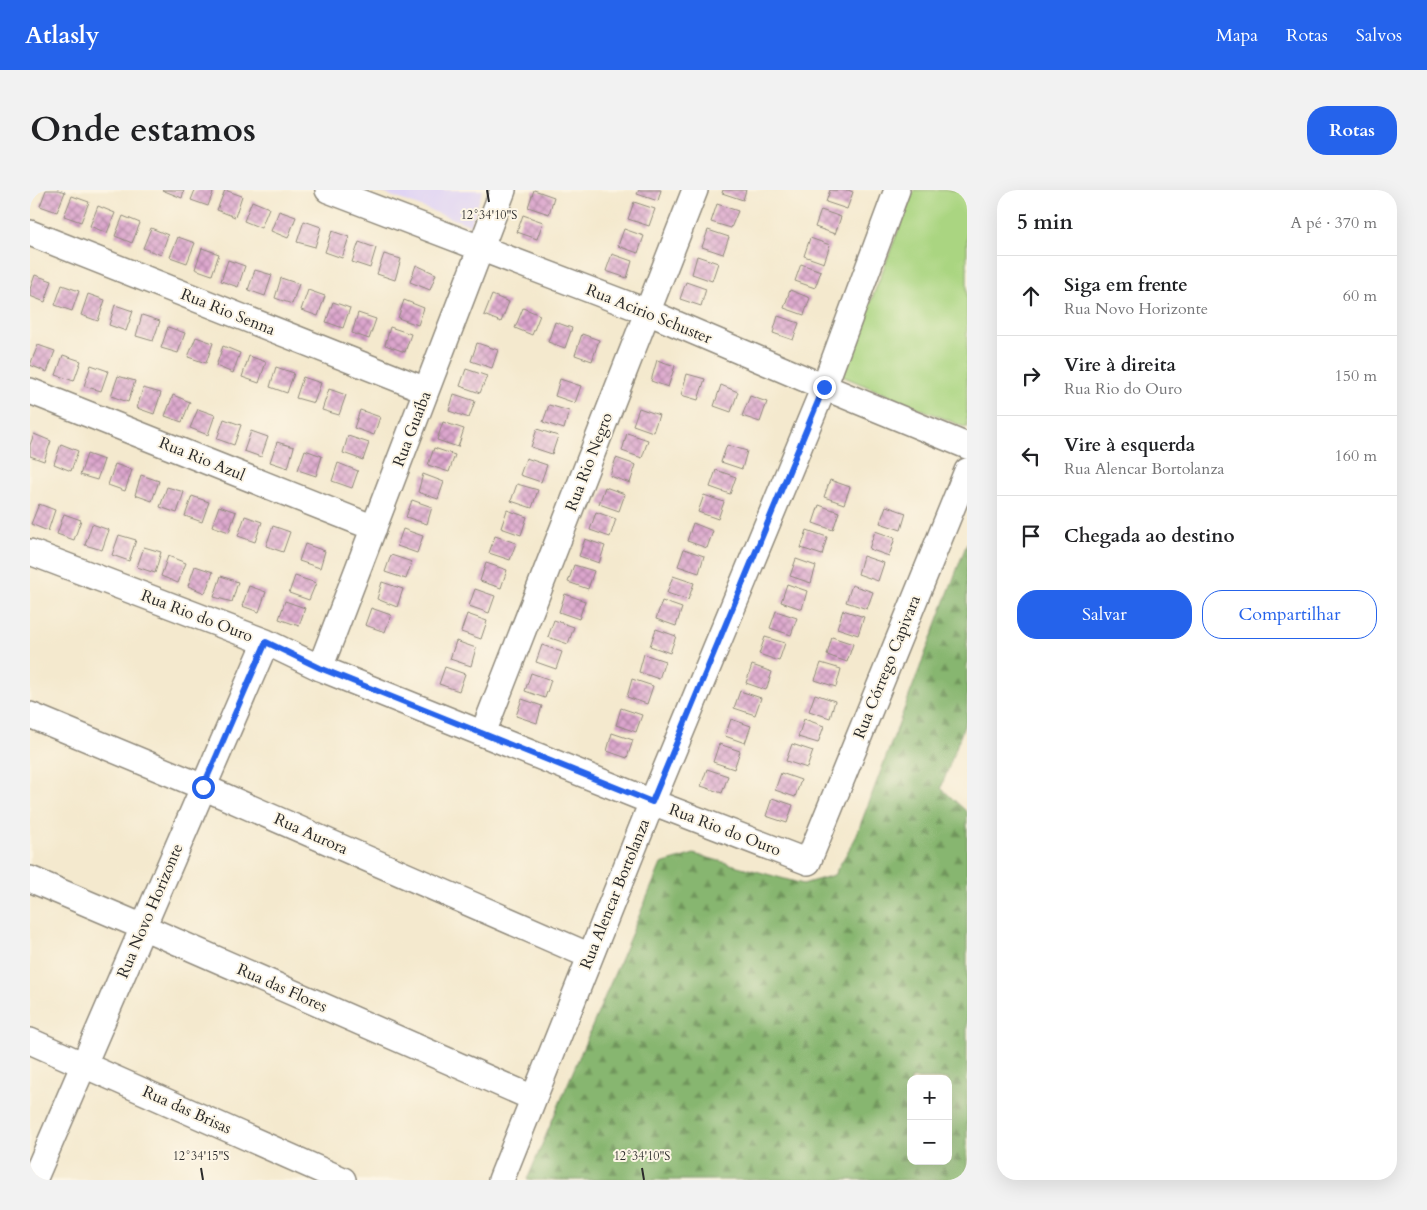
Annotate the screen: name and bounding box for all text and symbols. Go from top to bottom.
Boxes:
text: Atlasly [25,19,99,52]
text: Mapa [1216,23,1258,48]
text: Rotas [1286,23,1328,48]
text: Salvos [1356,23,1402,48]
text: Onde estamos [30,106,256,154]
button: Rotas [1307,106,1397,155]
text: 12°34'10"S [461,207,517,223]
text: 5 min [1017,208,1073,237]
text: A pé · 370 m [1290,212,1377,234]
text: Siga em frente [1064,272,1188,298]
street label: Rua Acirio Schuster [583,279,715,349]
icon: ahead [1017,282,1045,310]
street label: Rua Rio Senna [178,283,279,341]
text: 60 m [1343,285,1377,307]
text: Rua Novo Horizonte [1064,298,1208,320]
text: Vire à direita [1064,352,1176,378]
icon: right [1017,362,1045,390]
text: 150 m [1335,365,1377,387]
route end [813,376,836,399]
text: Rua Rio do Ouro [1064,378,1182,400]
street label: Rua Guaíba [387,388,437,470]
street label: Rua Rio Negro [560,409,618,514]
street label: Rua Rio Azul [156,432,248,486]
text: Vire à esquerda [1064,432,1195,458]
icon: left [1017,442,1045,470]
text: 160 m [1335,445,1377,467]
text: Rua Alencar Bortolanza [1064,458,1224,480]
icon: arrive [1017,522,1045,550]
text: Chegada ao destino [1064,523,1235,549]
street label: Rua Rio do Ouro [138,585,256,648]
button: Salvar [1017,590,1192,639]
button: Compartilhar [1202,590,1377,639]
street label: Rua Córrego Capivara [848,592,926,742]
route start [192,776,215,799]
street label: Rua Rio do Ouro [666,799,784,862]
street label: Rua Aurora [271,808,351,860]
street label: Rua Alencar Bortolanza [575,815,655,972]
street label: Rua Novo Horizonte [112,840,188,982]
street label: Rua das Flores [233,958,331,1018]
map controls [907,1075,952,1165]
button: + [907,1075,952,1120]
street label: Rua das Brisas [139,1081,235,1139]
button: − [907,1120,952,1165]
text: 12°34'15"S [173,1148,229,1164]
text: 12°34'10"S [614,1148,670,1164]

